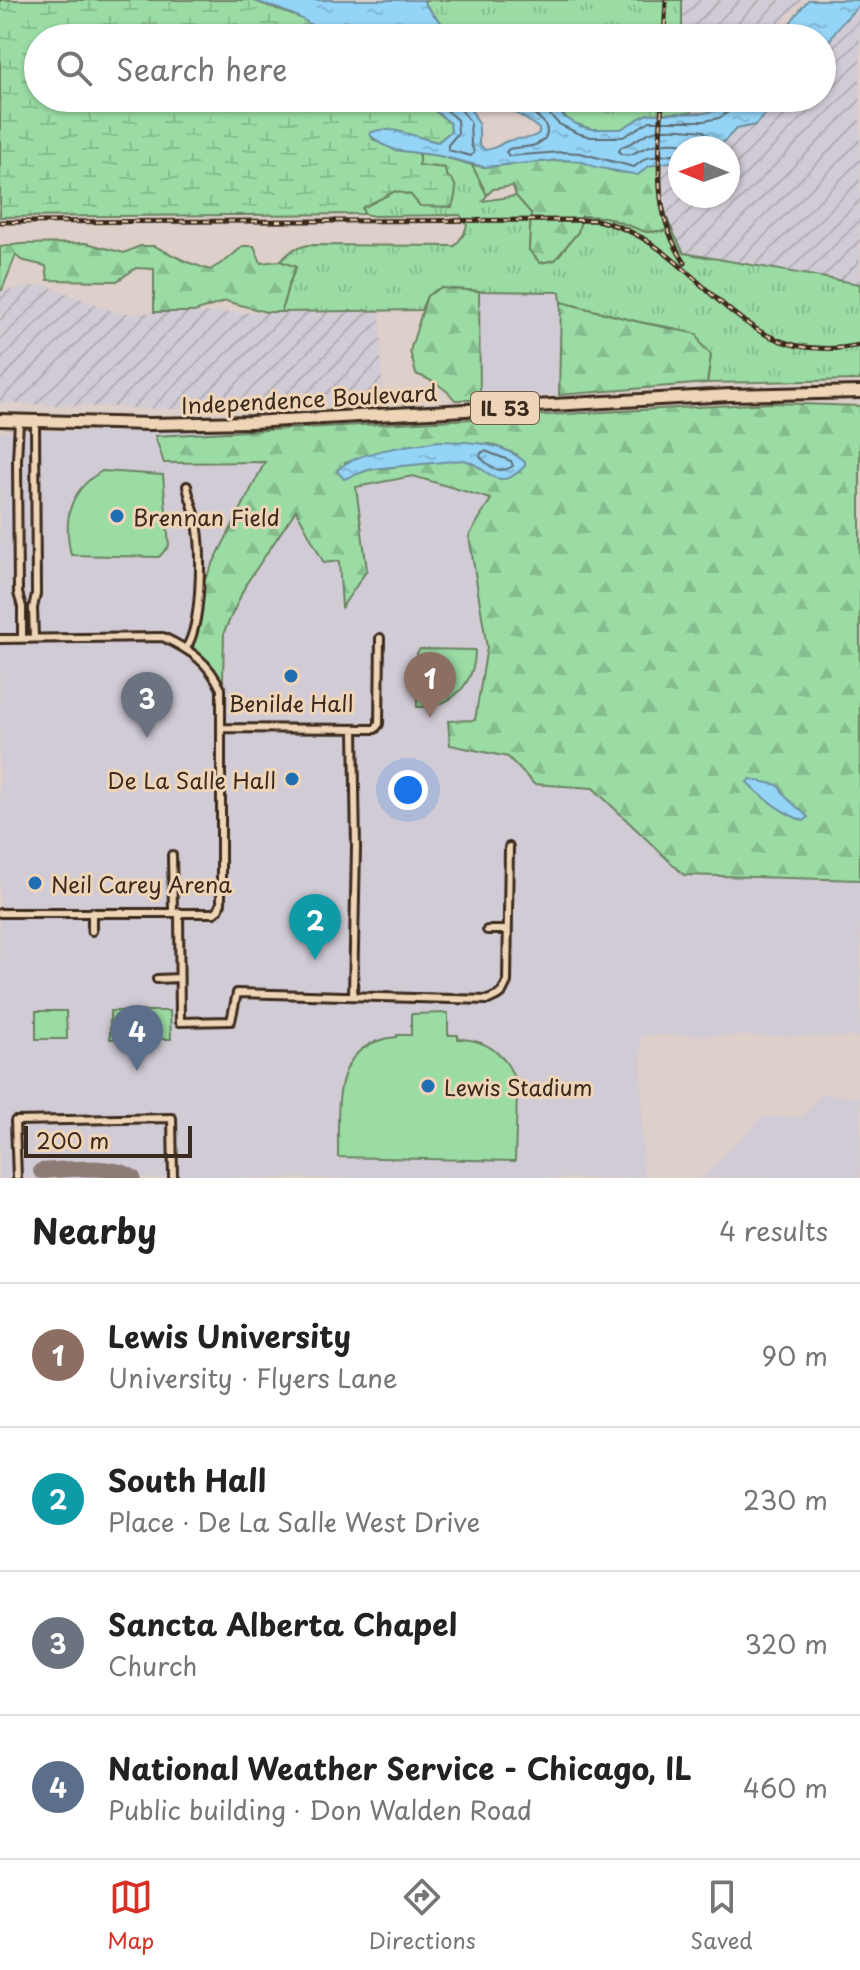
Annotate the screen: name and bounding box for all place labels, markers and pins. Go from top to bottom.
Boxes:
place label: Brennan Field [133,500,280,533]
marker: Brennan Field [108,507,126,525]
pin: 1 [404,652,456,718]
marker: Benilde Hall [282,667,300,685]
pin: 3 [121,672,173,738]
place label: Benilde Hall [229,686,353,719]
place label: De La Salle Hall [108,763,276,796]
marker: De La Salle Hall [283,770,301,788]
place label: Neil Carey Arena [51,867,232,900]
marker: Neil Carey Arena [26,874,44,892]
pin: 2 [289,894,341,960]
pin: 4 [111,1005,163,1071]
place label: Lewis Stadium [444,1070,593,1103]
marker: Lewis Stadium [419,1077,437,1095]

